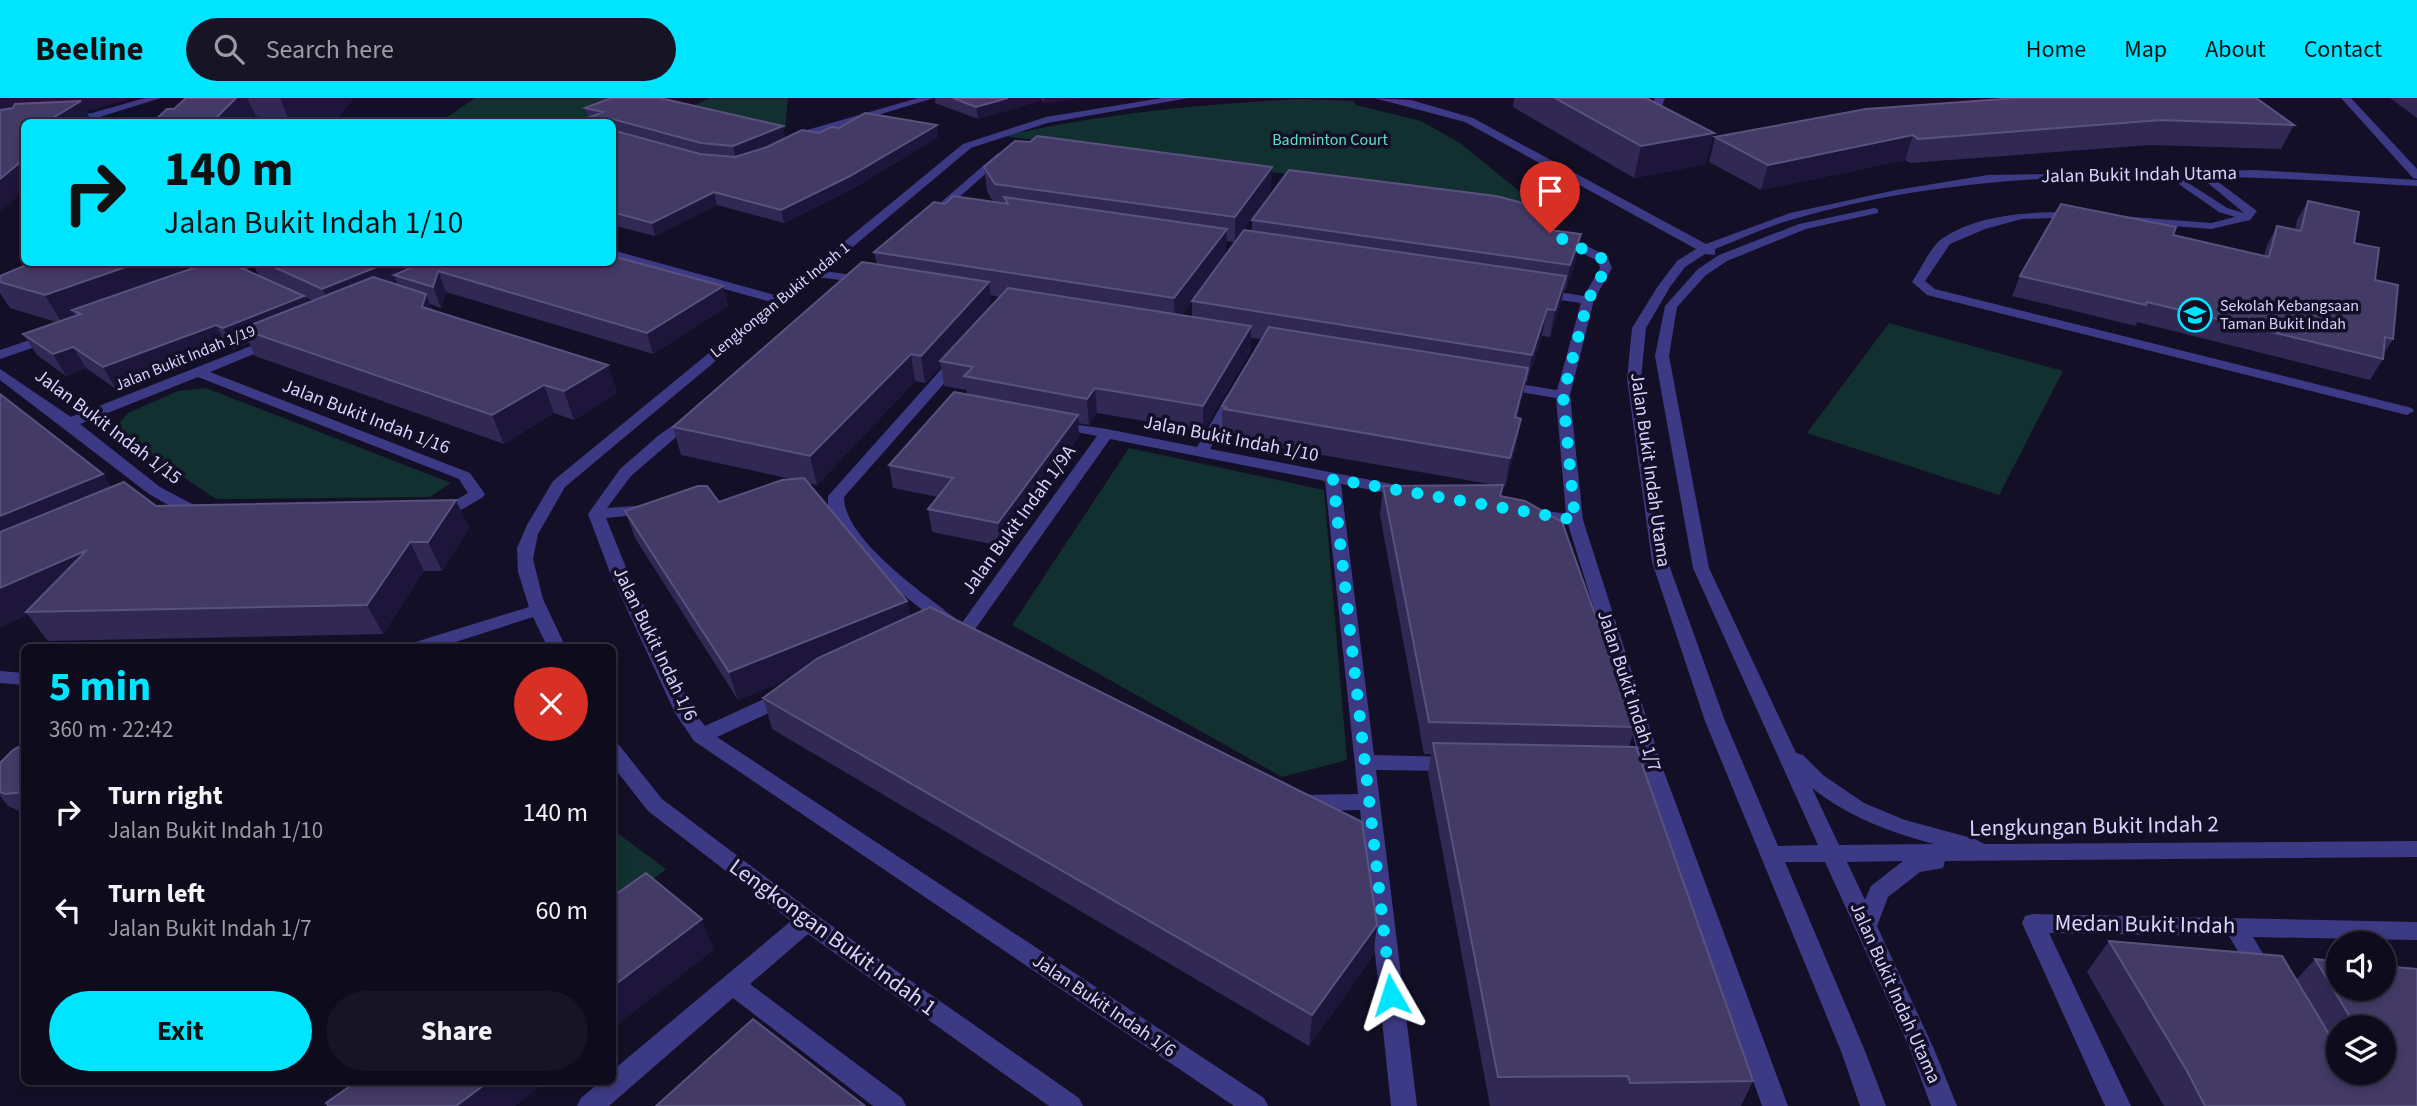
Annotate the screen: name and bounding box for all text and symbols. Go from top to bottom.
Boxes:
search box [186,18,676,81]
text: Beeline [35,26,144,73]
icon: search [210,30,248,68]
text: Search here [266,31,394,68]
text: Home [2026,32,2086,67]
text: Map [2124,32,2167,67]
text: About [2205,32,2266,67]
text: Contact [2304,32,2382,67]
park label: Badminton Court [1272,129,1388,151]
text: 140 m [164,135,293,205]
icon: right [49,147,140,238]
street label: Jalan Bukit Indah Utama [2041,160,2237,190]
pin [1520,161,1580,233]
icon: arrive [1531,172,1569,210]
text: Jalan Bukit Indah 1/10 [164,200,463,246]
street label: Lengkongan Bukit Indah 1 [706,237,854,363]
place label: Sekolah Kebangsaan Taman Bukit Indah [2220,295,2359,335]
school or university icon: Sekolah Kebangsaan Taman Bukit Indah [2176,296,2214,334]
street label: Jalan Bukit Indah 1/19 [111,320,259,396]
street label: Jalan Bukit Indah 1/15 [29,363,187,491]
street label: Jalan Bukit Indah Utama [1623,371,1677,569]
street label: Jalan Bukit Indah 1/16 [278,373,454,461]
street label: Jalan Bukit Indah 1/10 [1141,409,1321,469]
street label: Jalan Bukit Indah 1/9A [956,439,1083,600]
street label: Jalan Bukit Indah 1/6 [606,562,704,726]
street label: Jalan Bukit Indah 1/7 [1590,607,1668,775]
text: 5 min [49,657,151,717]
button: close [514,667,588,741]
text: 360 m · 22:42 [49,713,173,746]
text: Turn right [108,777,223,814]
icon: right [49,793,87,831]
text: 140 m [522,794,588,831]
street label: Lengkungan Bukit Indah 2 [1969,807,2219,845]
text: Jalan Bukit Indah 1/10 [108,814,323,847]
street label: Lengkongan Bukit Indah 1 [722,850,944,1024]
text: Turn left [108,875,205,912]
icon: left [49,891,87,929]
text: 60 m [535,892,588,929]
street label: Jalan Bukit Indah Utama [1843,898,1947,1088]
street label: Medan Bukit Indah [2054,906,2236,942]
text: Jalan Bukit Indah 1/7 [108,912,312,945]
map controls [2326,931,2396,1085]
button: sound [2326,931,2396,1001]
street label: Jalan Bukit Indah 1/6 [1027,948,1181,1064]
position arrow [1354,958,1428,1032]
button: Exit [49,991,312,1071]
button: Share [326,991,588,1071]
button: layers [2326,1015,2396,1085]

